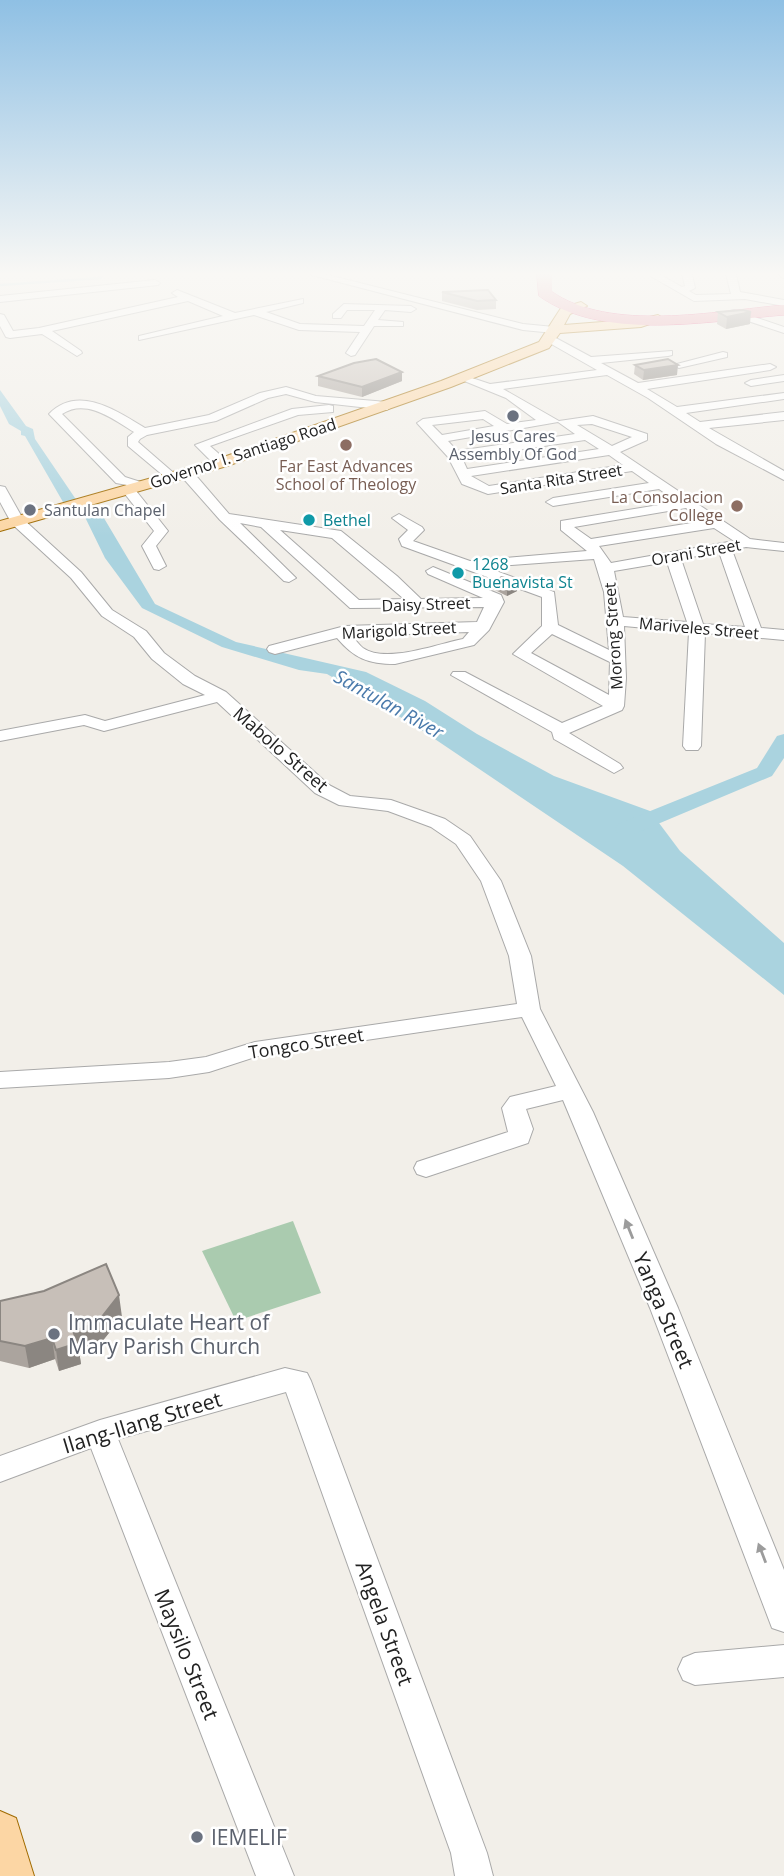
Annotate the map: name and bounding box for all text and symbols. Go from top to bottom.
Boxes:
marker: Jesus Cares Assembly Of God [505,408,521,424]
street label: Governor I. Santiago Road [147,412,339,494]
place label: Jesus Cares Assembly Of God [449,425,577,465]
marker: Far East Advances School of Theology [338,437,354,453]
place label: Far East Advances School of Theology [276,455,417,495]
street label: Santa Rita Street [498,458,624,500]
place label: La Consolacion College [611,486,723,526]
marker: La Consolacion College [729,498,745,514]
place label: Santulan Chapel [44,499,165,521]
marker: Santulan Chapel [22,502,38,518]
place label: Bethel [323,509,371,531]
marker: Bethel [301,512,317,528]
street label: Orani Street [649,533,743,571]
place label: 1268 Buenavista St [472,553,573,593]
marker: 1268 Buenavista St [450,565,466,581]
street label: Morong Street [598,581,628,690]
street label: Daisy Street [381,591,471,617]
street label: Mariveles Street [638,612,760,644]
street label: Marigold Street [341,616,457,644]
water label: Santulan River [330,663,450,745]
street label: Mabolo Street [228,701,334,797]
street label: Tongco Street [247,1022,365,1064]
one-way arrow [624,1218,635,1239]
street label: Yanga Street [627,1248,701,1372]
place label: Immaculate Heart of Mary Parish Church [68,1308,271,1360]
marker: Immaculate Heart of Mary Parish Church [46,1326,62,1342]
street label: Ilang-Ilang Street [59,1384,225,1460]
one-way arrow [756,1542,767,1563]
street label: Angela Street [350,1557,420,1689]
street label: Maysilo Street [148,1585,226,1723]
place label: IEMELIF [211,1823,287,1851]
marker: IEMELIF [189,1829,205,1845]

